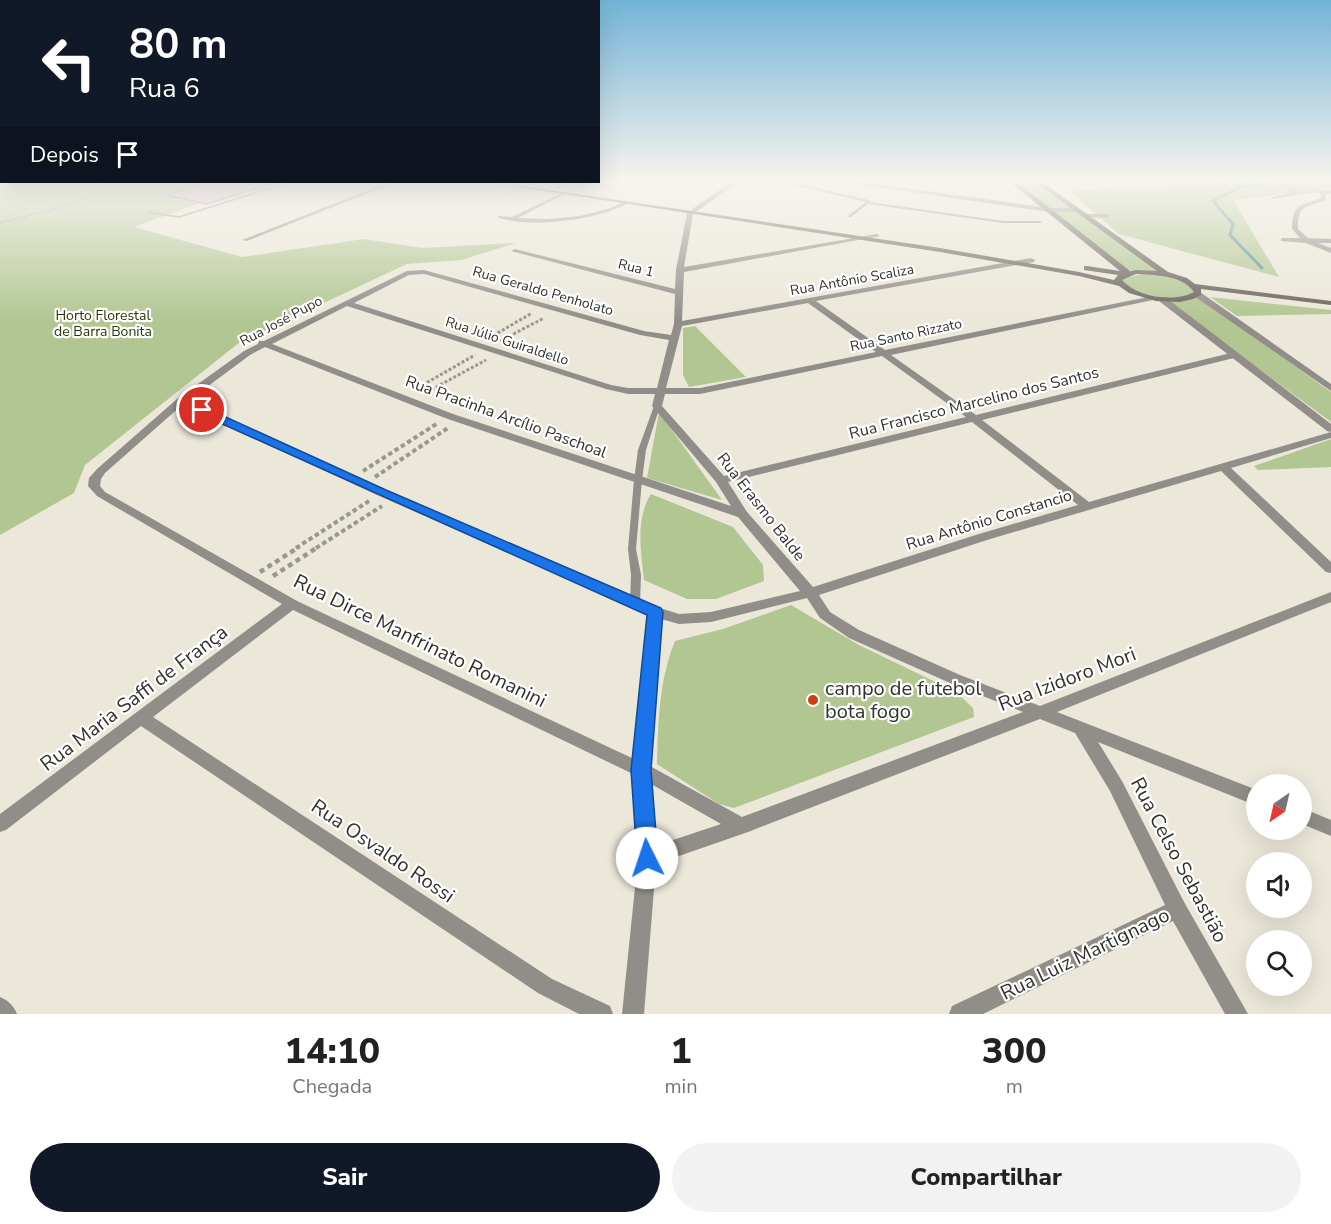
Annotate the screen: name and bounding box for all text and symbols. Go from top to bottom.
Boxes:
text: 80 m [129,16,228,73]
icon: left [30,24,108,102]
text: Rua 6 [129,70,200,107]
icon: arrive [111,138,144,171]
text: Depois [30,140,99,170]
street label: Rua 1 [616,254,656,282]
street label: Rua Antônio Scaliza [789,260,915,300]
street label: Rua Geraldo Penholato [470,262,616,320]
street label: Rua José Pupo [236,291,326,351]
park label: Horto Florestal de Barra Bonita [54,306,152,341]
street label: Rua Júlio Guiraldello [443,312,571,370]
street label: Rua Santo Rizzato [848,314,964,356]
street label: Rua Francisco Marcelino dos Santos [847,361,1101,445]
street label: Rua Pracinha Arcílio Paschoal [402,370,610,464]
pin [176,384,227,435]
icon: arrive [185,393,218,426]
street label: Rua Erasmo Balde [712,448,810,566]
street label: Rua Antônio Constancio [903,484,1075,556]
street label: Rua Dirce Manfrinato Romanini [289,568,551,714]
street label: Rua Maria Saffi de França [35,619,233,777]
street label: Rua Izidoro Mori [994,640,1140,718]
place label: campo de futebol bota fogo [825,675,981,725]
marker: campo de futebol bota fogo [806,693,820,707]
street label: Rua Celso Sebastião [1124,773,1234,947]
north arrow [1246,774,1312,840]
map controls [1246,774,1312,996]
street label: Rua Osvaldo Rossi [306,793,460,909]
position arrow [615,826,679,890]
button: sound [1246,852,1312,918]
street label: Rua Luiz Martignago [996,901,1174,1007]
button: search [1246,930,1312,996]
text: 14:10 [284,1027,380,1076]
text: 1 [670,1027,692,1076]
text: 300 [982,1027,1047,1076]
text: Chegada [292,1073,372,1100]
text: min [664,1073,698,1100]
text: m [1006,1073,1023,1100]
button: Sair [30,1143,660,1212]
button: Compartilhar [672,1143,1301,1212]

